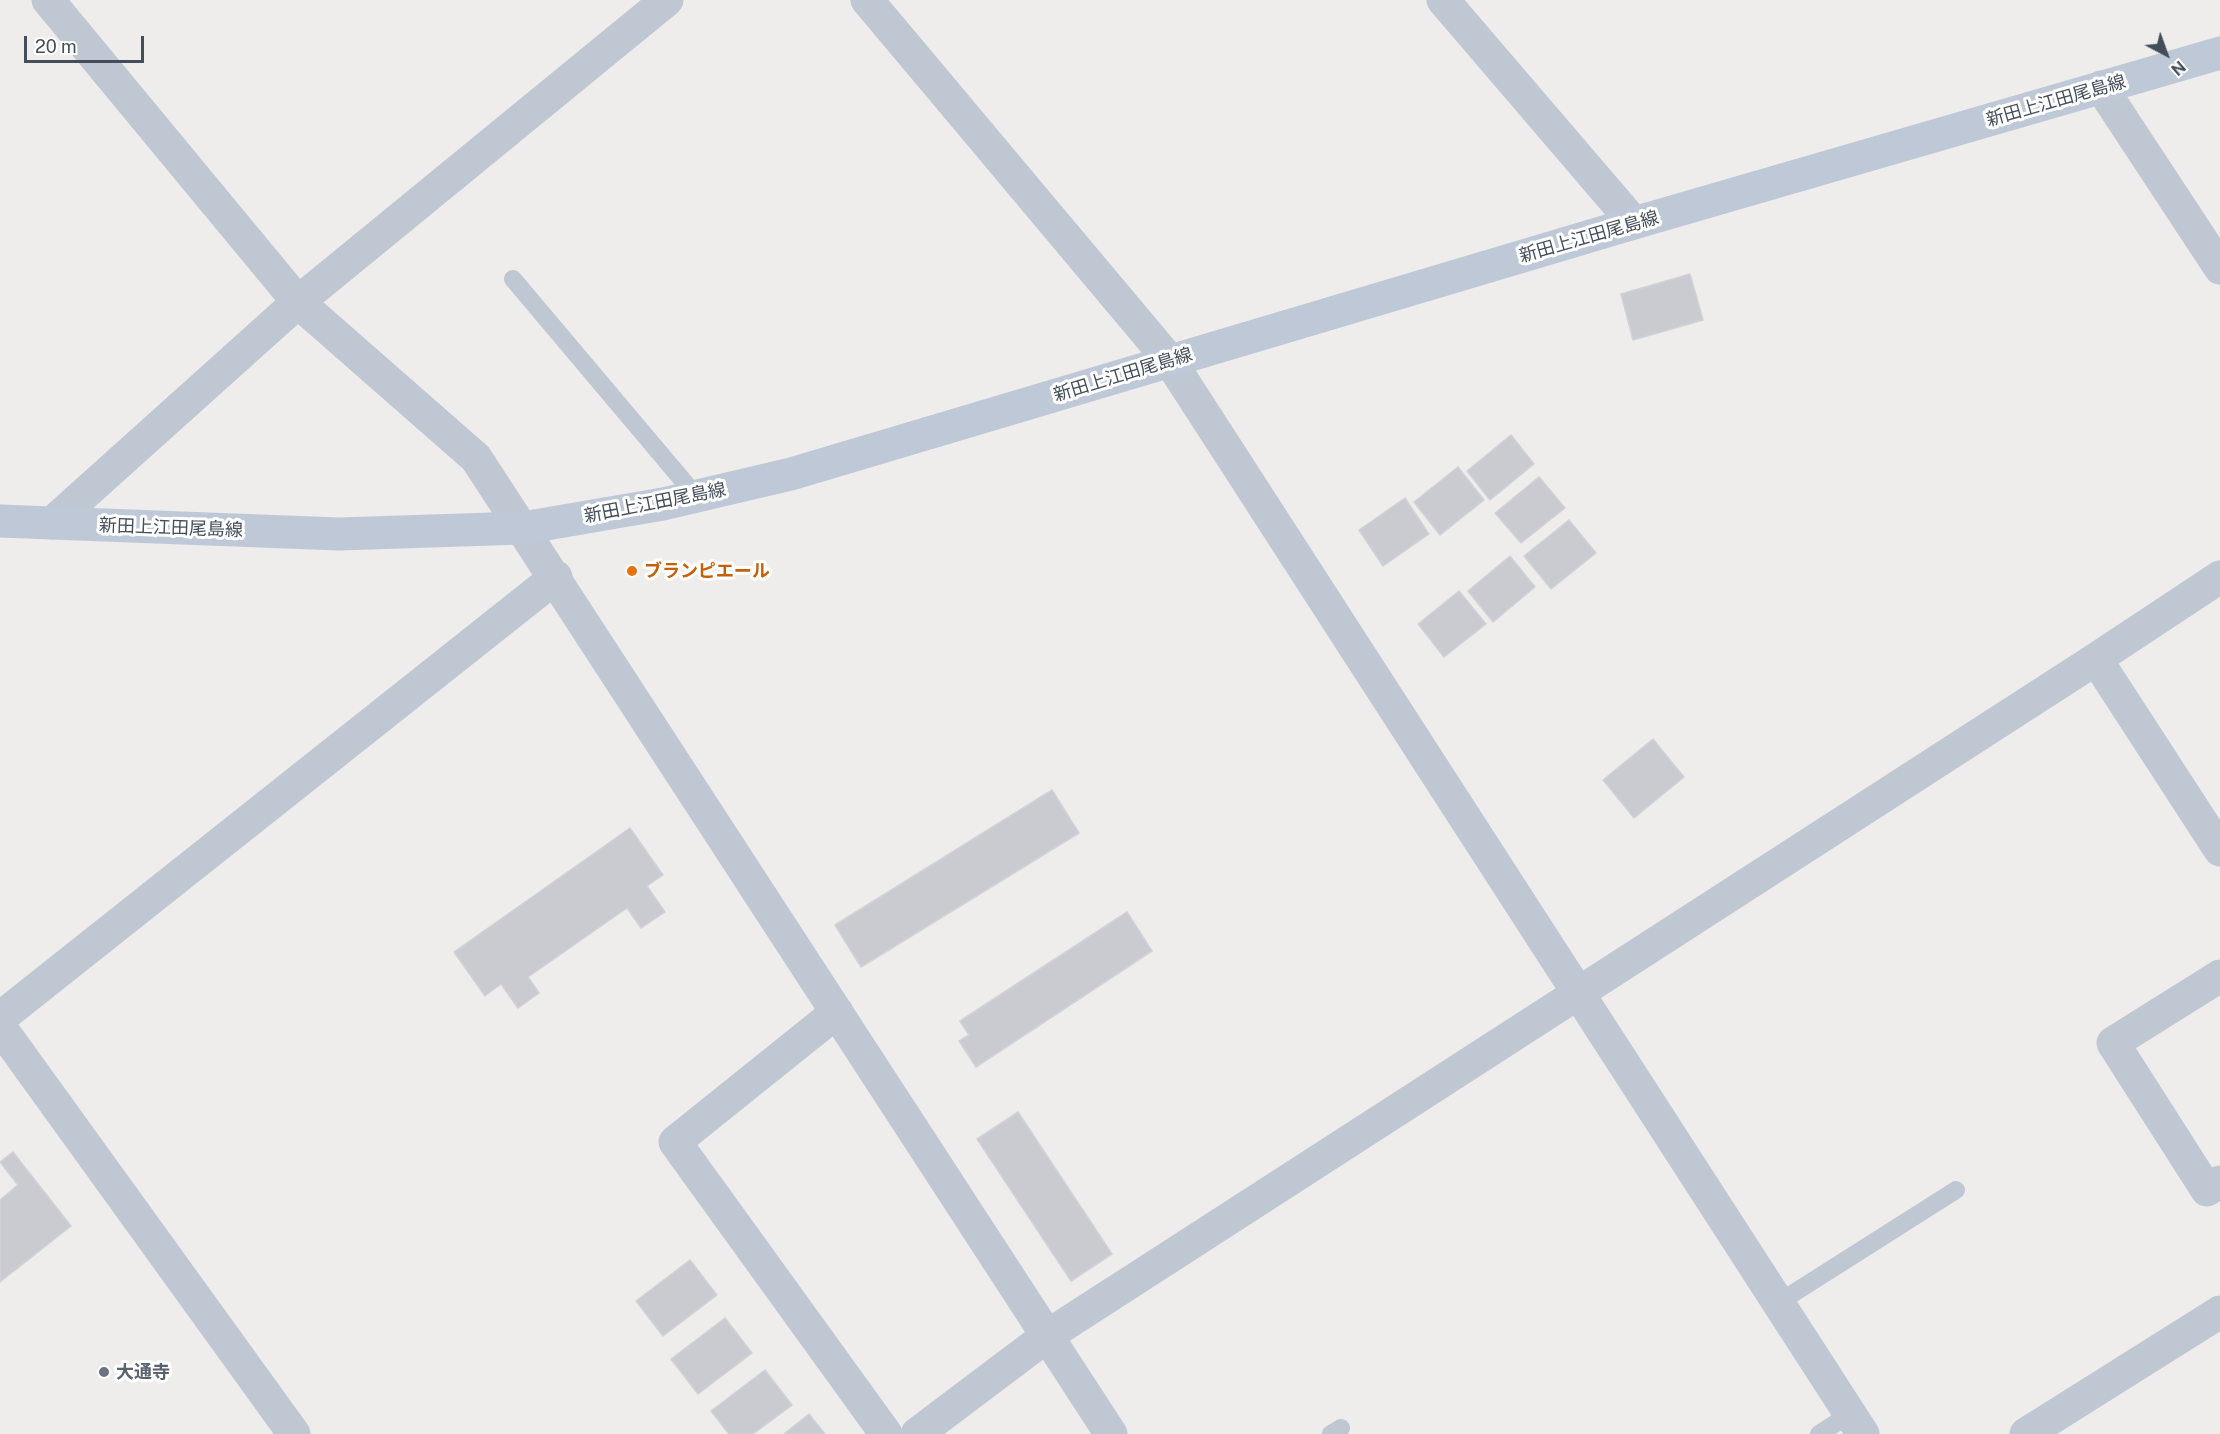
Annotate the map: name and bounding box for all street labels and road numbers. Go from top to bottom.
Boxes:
street label: 新田上江田尾島線 [1984,71,2128,131]
street label: 新田上江田尾島線 [1517,207,1661,267]
street label: 新田上江田尾島線 [1051,344,1195,406]
street label: 新田上江田尾島線 [582,479,728,527]
street label: 新田上江田尾島線 [99,515,243,541]

